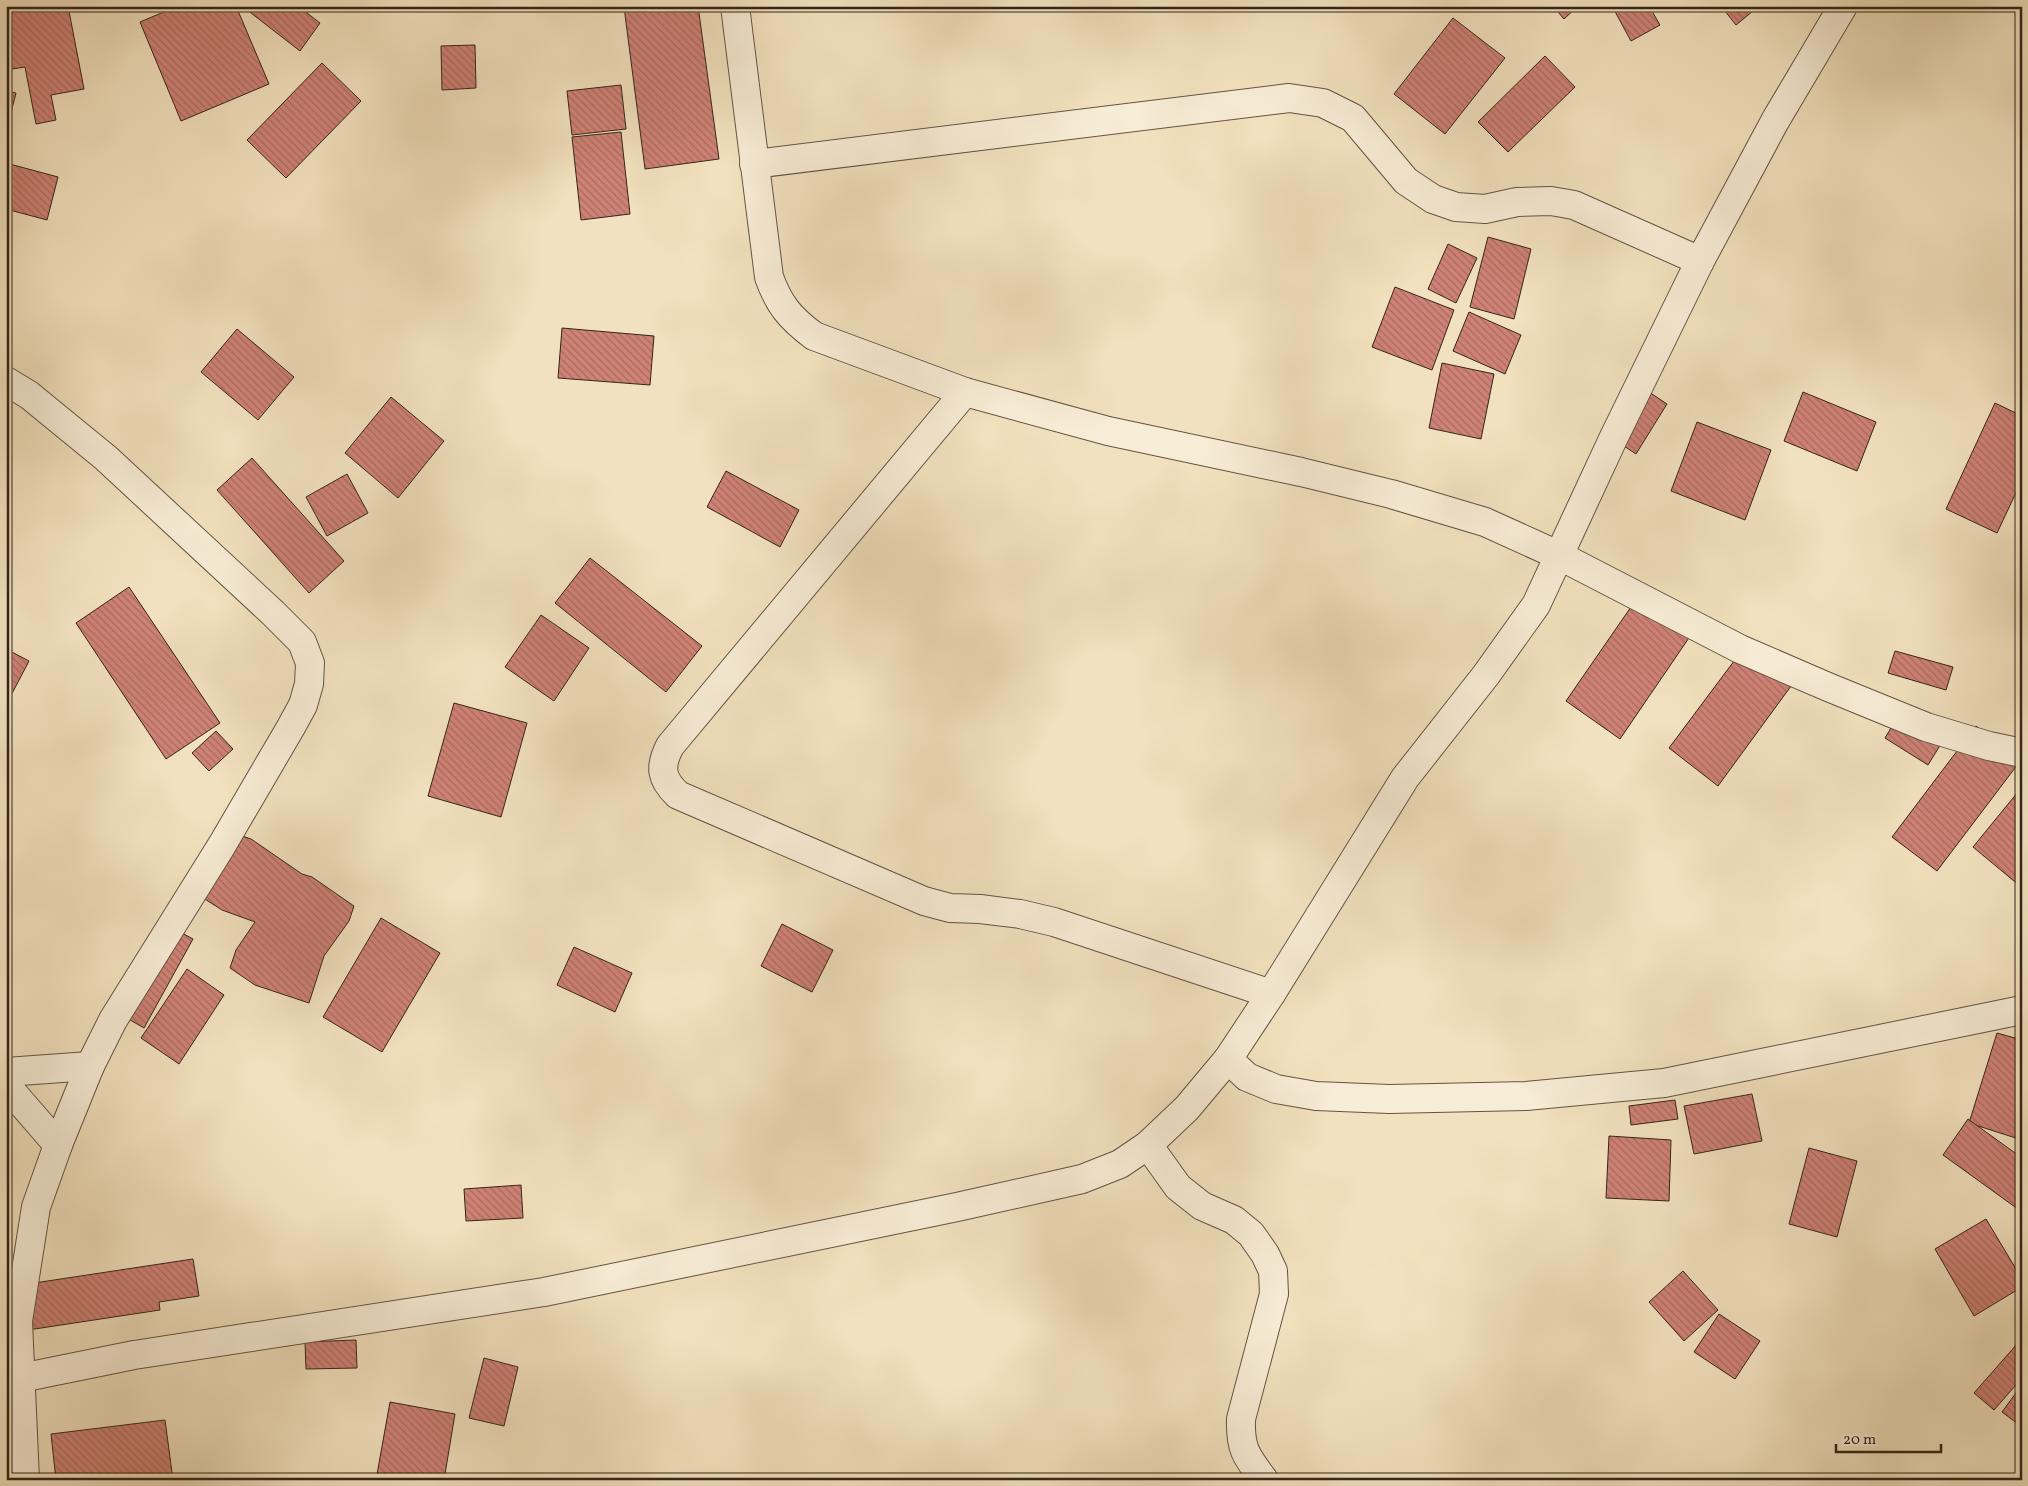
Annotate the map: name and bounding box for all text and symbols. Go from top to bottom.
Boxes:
scale bar [1836,1421,1940,1453]
text: 20 m [1843,1430,1876,1451]

